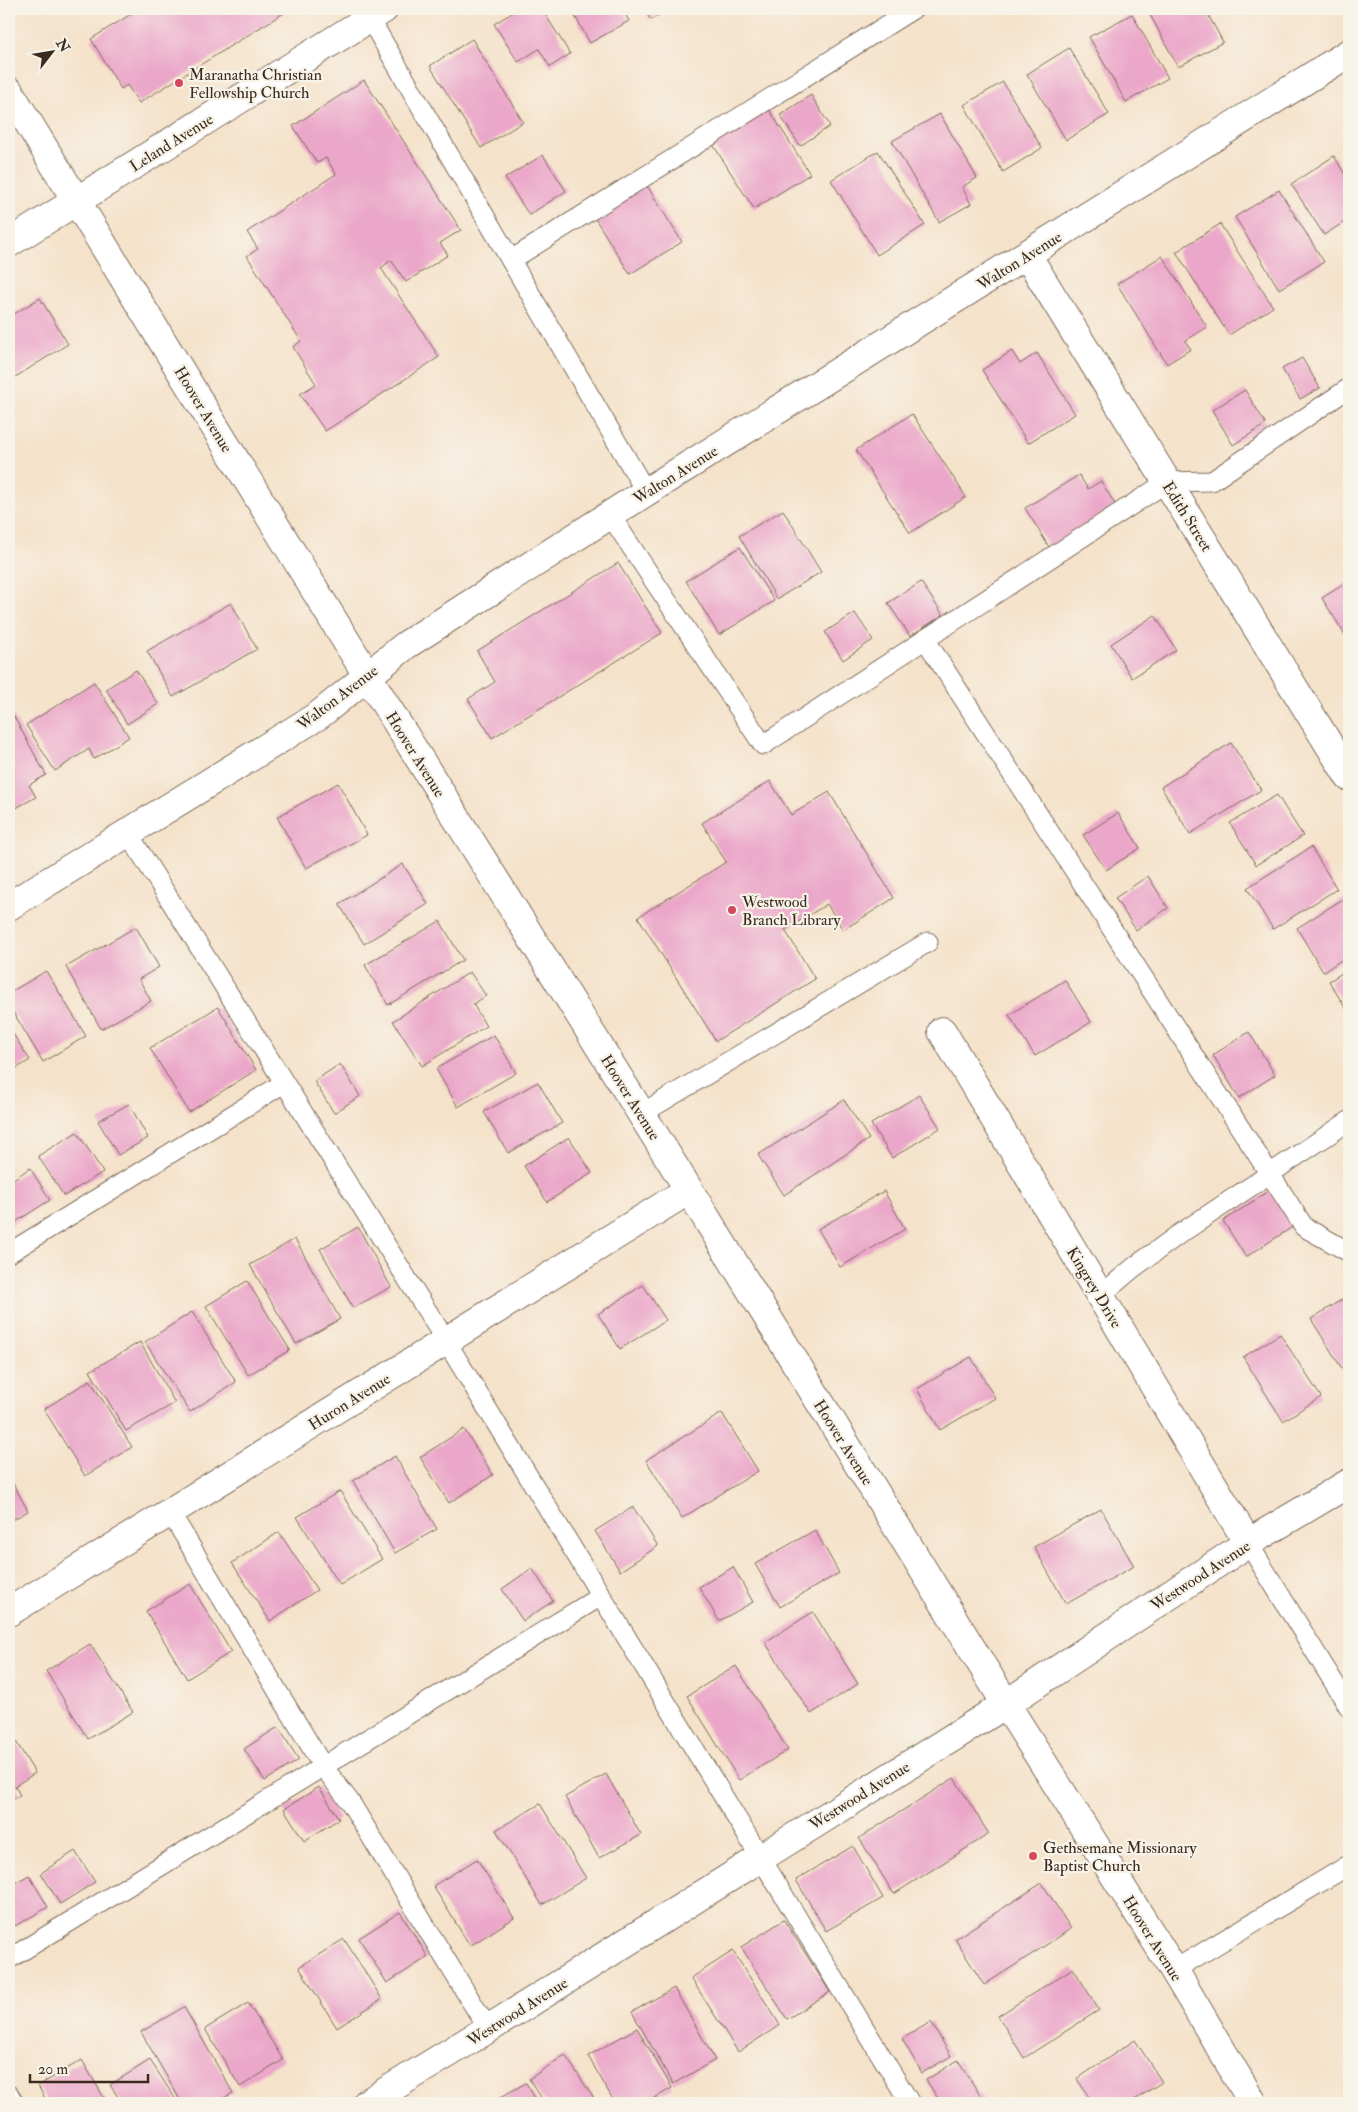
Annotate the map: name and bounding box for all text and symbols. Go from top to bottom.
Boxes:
north arrow [28,28,78,78]
text: N [52,35,73,56]
place label: Maranatha Christian Fellowship Church [189,65,322,104]
marker: Maranatha Christian Fellowship Church [173,77,185,89]
street label: Leland Avenue [126,109,217,176]
street label: Walton Avenue [973,227,1066,295]
street label: Hoover Avenue [170,363,237,457]
street label: Walton Avenue [629,441,722,509]
street label: Edith Street [1158,478,1217,555]
street label: Walton Avenue [292,661,382,735]
street label: Hoover Avenue [381,708,450,801]
place label: Westwood Branch Library [741,892,841,930]
marker: Westwood Branch Library [726,904,738,916]
street label: Hoover Avenue [596,1051,665,1144]
street label: Kingrey Drive [1062,1243,1126,1332]
street label: Huron Avenue [305,1369,394,1435]
street label: Hoover Avenue [809,1396,878,1489]
street label: Westwood Avenue [1146,1536,1254,1616]
street label: Westwood Avenue [805,1757,914,1835]
place label: Gethsemane Missionary Baptist Church [1043,1838,1198,1877]
marker: Gethsemane Missionary Baptist Church [1027,1850,1039,1862]
street label: Hoover Avenue [1118,1892,1187,1985]
street label: Westwood Avenue [463,1973,572,2051]
scale bar [30,2052,148,2084]
text: 20 m [38,2060,68,2079]

